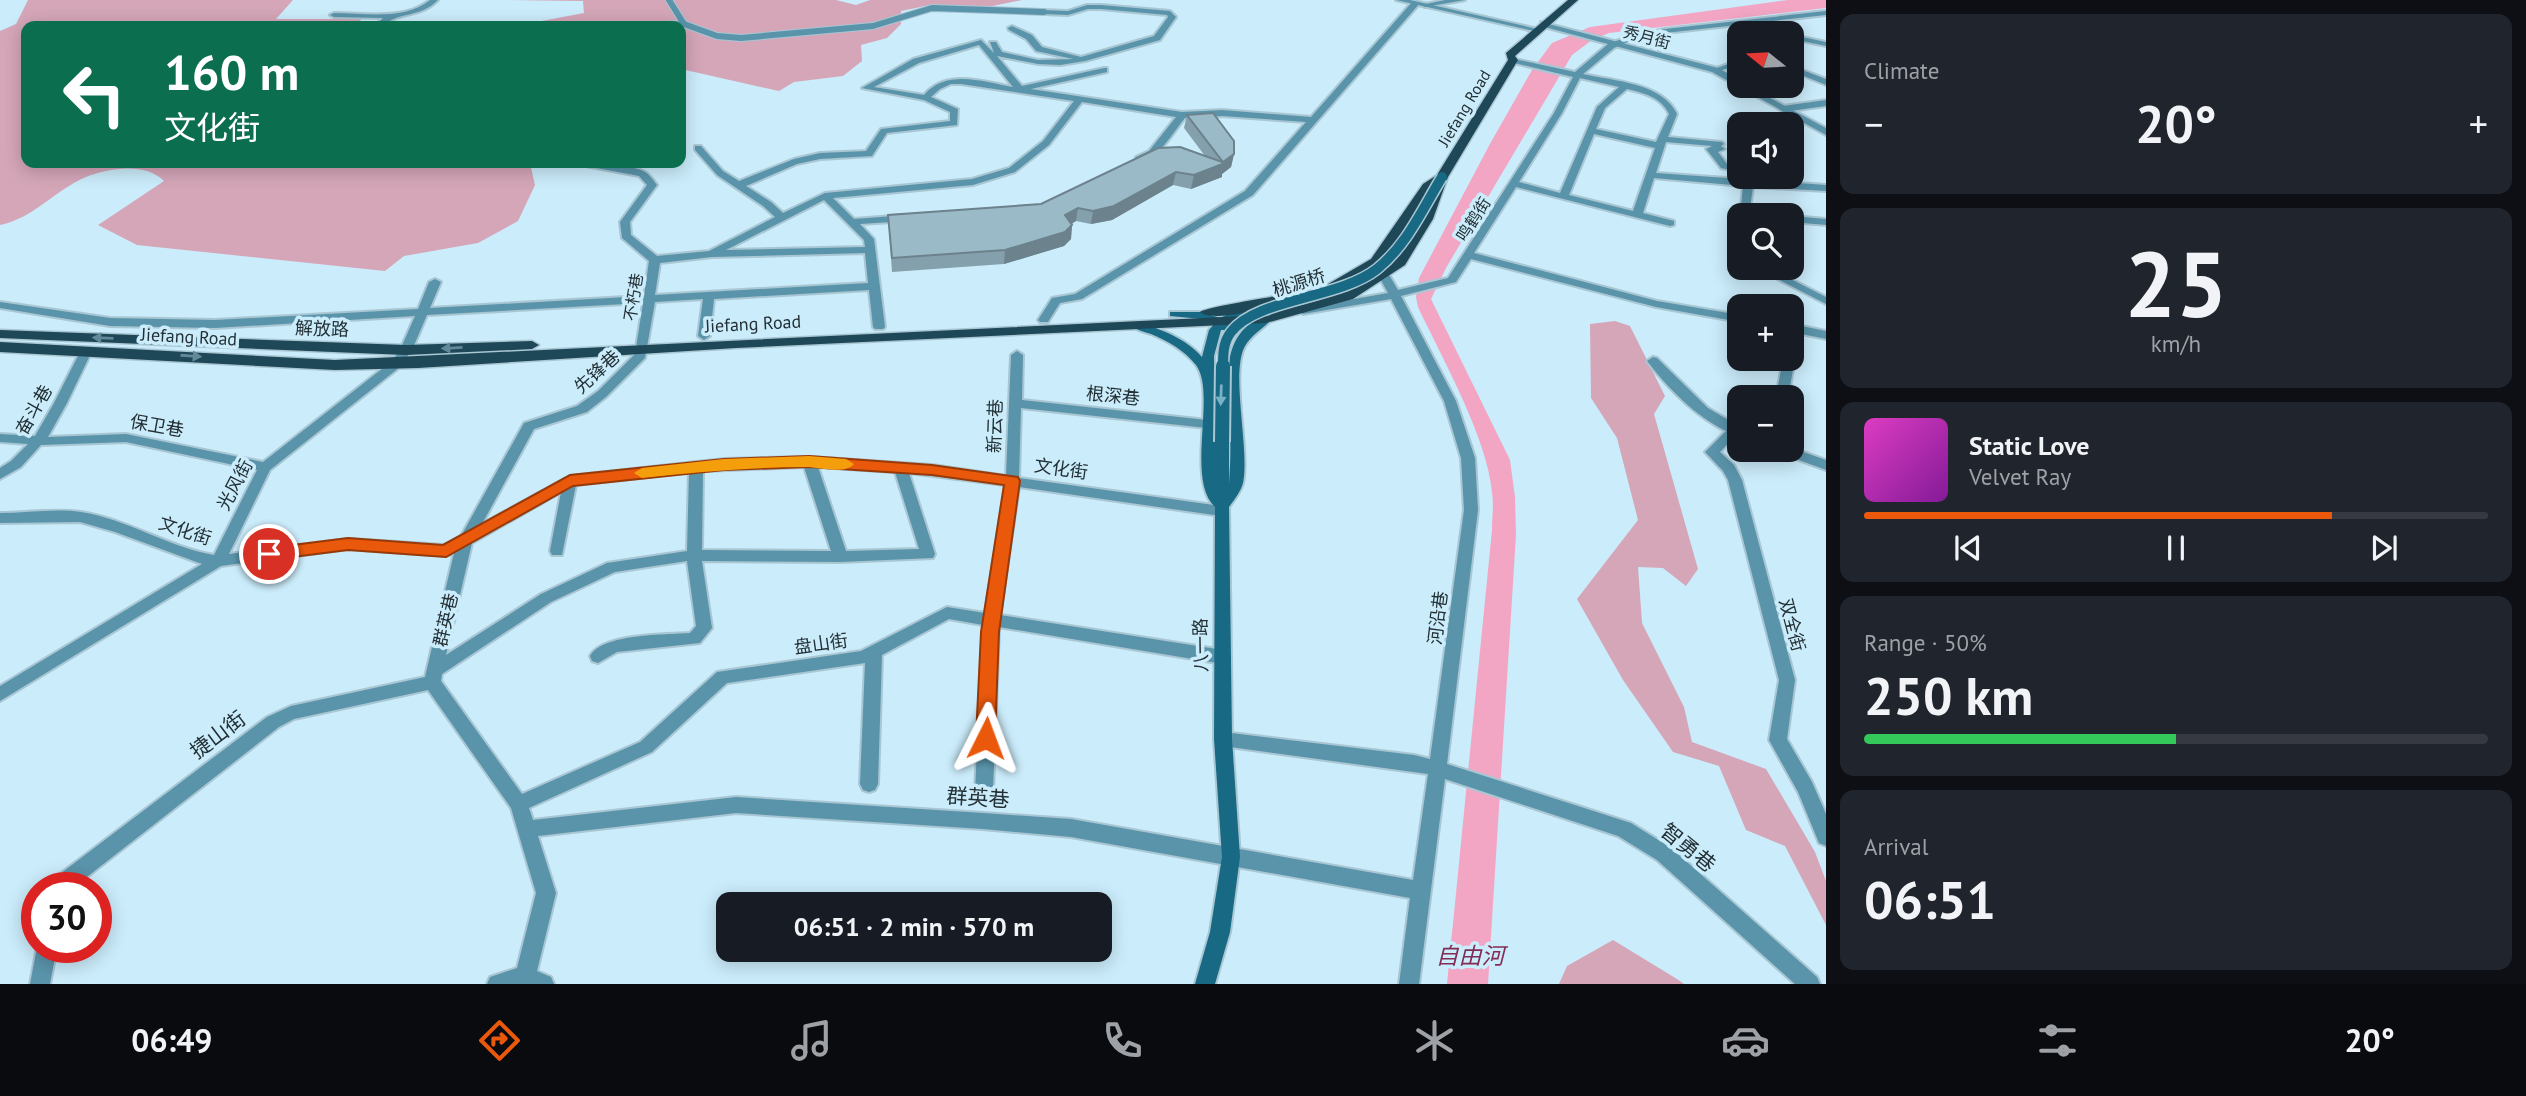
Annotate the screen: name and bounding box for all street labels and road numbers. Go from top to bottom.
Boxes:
street label: 秀月街 [1621,21,1673,53]
street label: Jiefang Road [1433,66,1495,151]
street label: 鸣鹤街 [1452,193,1494,245]
street label: 桃源桥 [1270,264,1328,301]
street label: 不朽巷 [619,272,647,322]
street label: Jiefang Road [703,309,802,338]
street label: 解放路 [295,316,349,341]
street label: Jiefang Road [139,322,238,351]
street label: 先锋巷 [569,345,624,398]
street label: 奋斗巷 [10,381,57,439]
street label: 根深巷 [1085,381,1141,410]
street label: 新云巷 [982,399,1007,453]
street label: 保卫巷 [129,409,186,442]
street label: 文化街 [1033,453,1089,484]
street label: 光风街 [212,456,257,514]
street label: 文化街 [156,511,214,550]
street label: 河沿巷 [1423,590,1452,646]
street label: 群英巷 [428,591,463,649]
street label: 双全街 [1774,596,1811,654]
street label: 八一路 [1189,618,1212,672]
street label: 盘山街 [793,628,849,659]
street label: 捷山街 [184,705,251,764]
street label: 群英巷 [946,782,1010,813]
street label: 智勇巷 [1655,817,1721,878]

